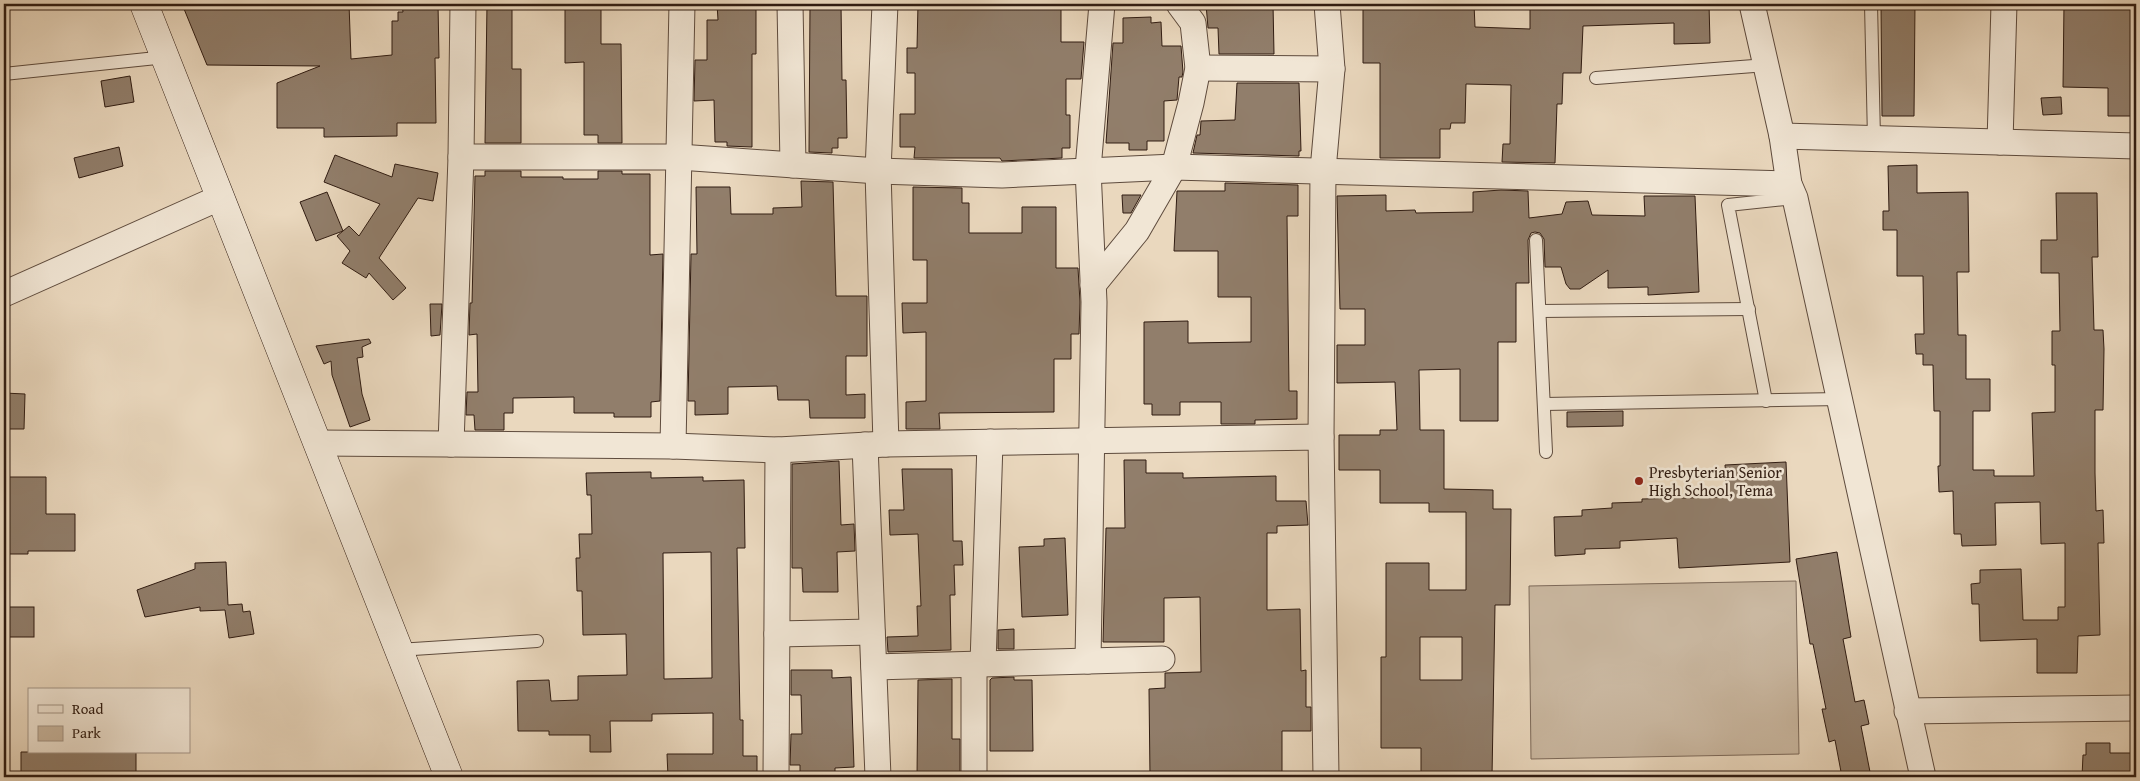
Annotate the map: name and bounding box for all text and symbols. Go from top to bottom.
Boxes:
place label: Presbyterian Senior High School, Tema [1649,460,1782,502]
marker: Presbyterian Senior High School, Tema [1633,475,1645,487]
legend [28,688,190,754]
text: Road [72,698,103,719]
text: Park [72,722,101,743]

